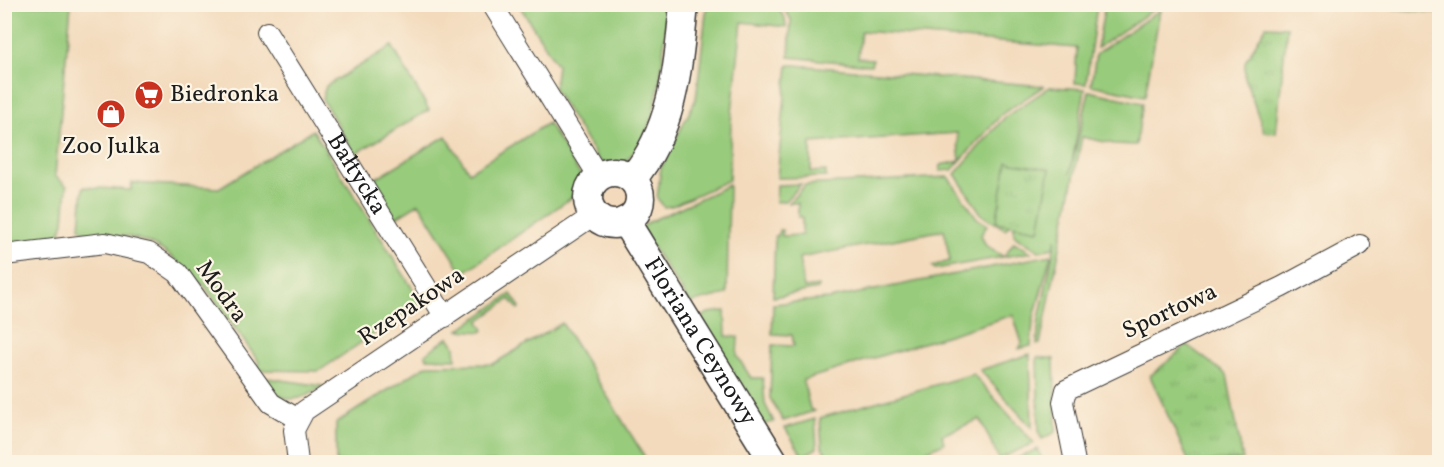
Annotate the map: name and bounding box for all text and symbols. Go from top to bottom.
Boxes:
place label: Biedronka [170,78,279,112]
supermarket icon: Biedronka [133,79,165,111]
shop icon: Zoo Julka [95,98,127,130]
street label: Bałtycka [318,127,394,222]
place label: Zoo Julka [61,130,161,164]
street label: Floriana Ceynowy [635,251,765,432]
street label: Modra [187,254,255,330]
street label: Rzepakowa [352,259,472,355]
street label: Sportowa [1117,275,1223,349]

